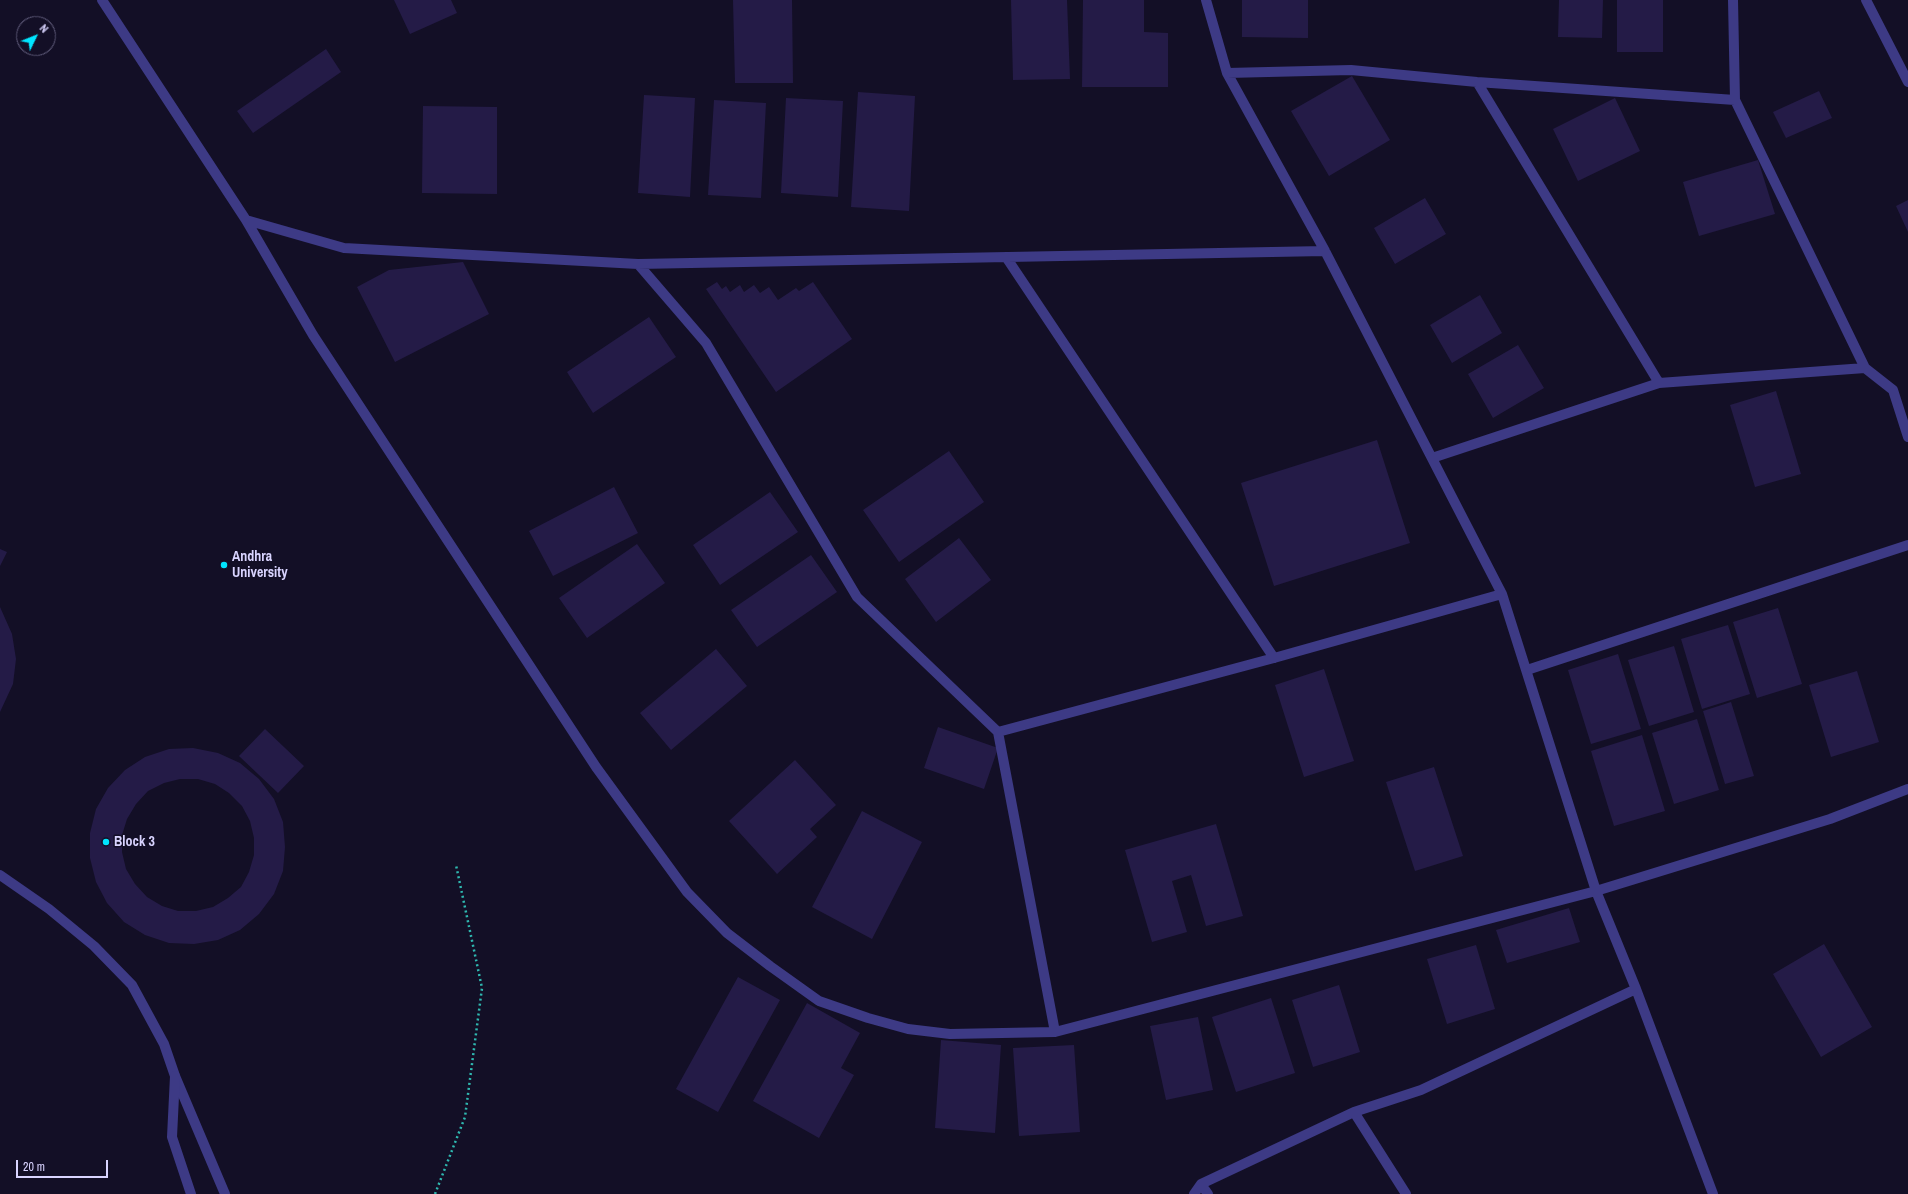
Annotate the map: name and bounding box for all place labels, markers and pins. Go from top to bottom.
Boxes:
place label: Andhra University [232,549,288,582]
marker: Andhra University [219,560,229,570]
place label: Block 3 [114,834,155,850]
marker: Block 3 [101,837,111,847]

